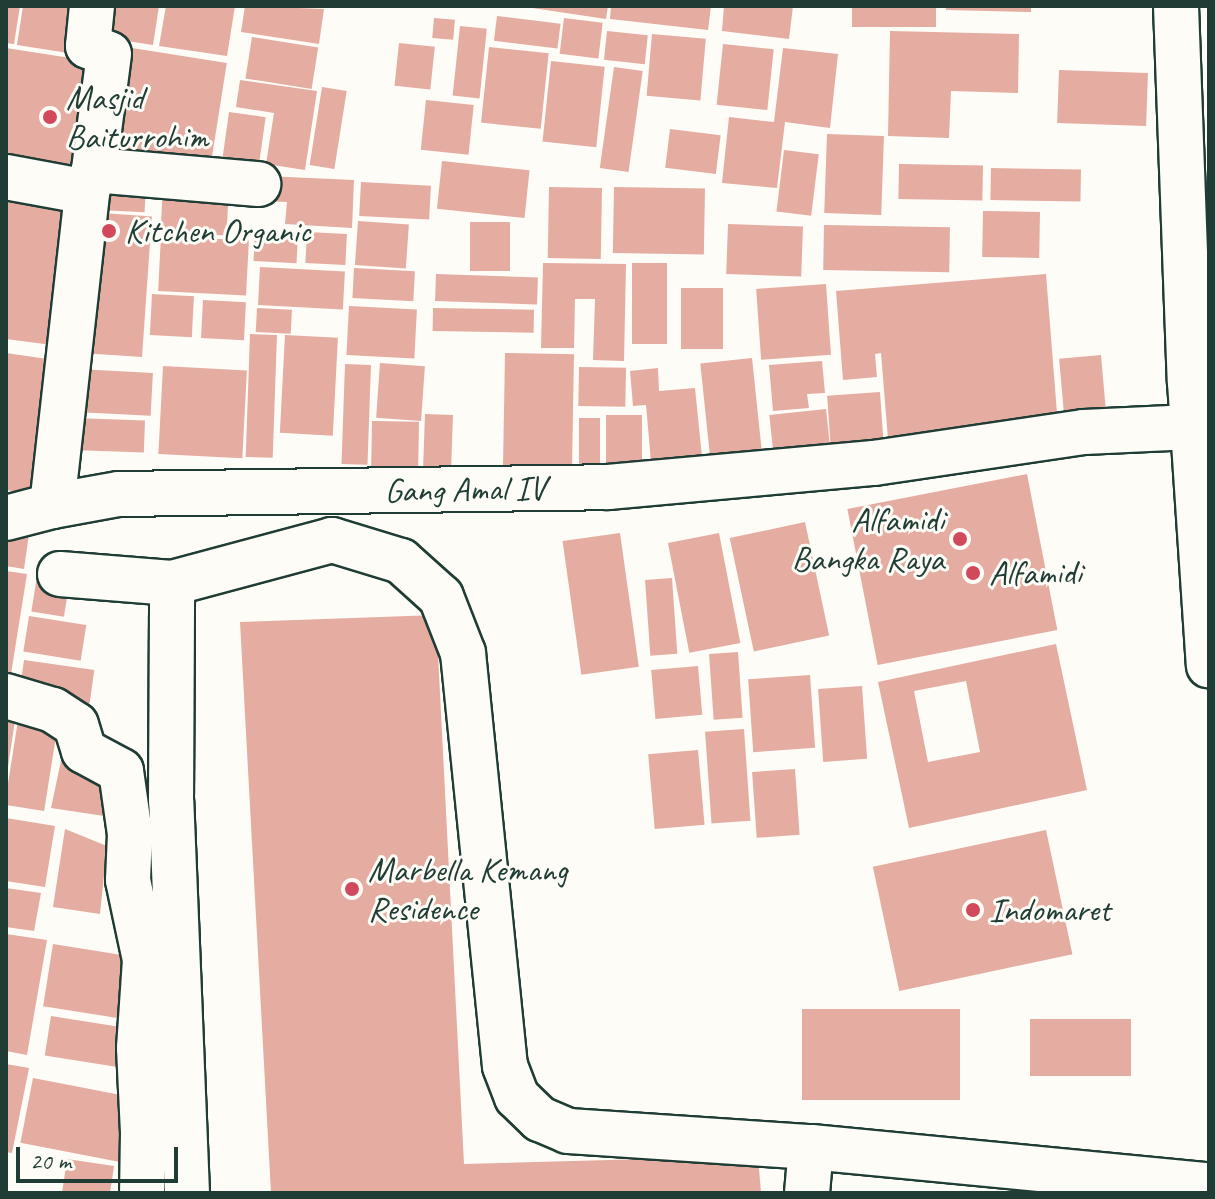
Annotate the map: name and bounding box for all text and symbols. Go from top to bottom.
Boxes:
place label: Masjid Baiturrohim [66,77,208,156]
marker: Masjid Baiturrohim [41,108,59,126]
place label: Kitchen Organic [125,211,312,251]
marker: Kitchen Organic [100,222,118,240]
street label: Gang Amal IV [383,467,547,511]
place label: Alfamidi Bangka Raya [792,499,944,578]
marker: Alfamidi Bangka Raya [951,530,969,548]
place label: Alfamidi [989,553,1082,593]
marker: Alfamidi [964,564,982,582]
place label: Marbella Kemang Residence [368,849,566,928]
marker: Marbella Kemang Residence [343,880,361,898]
place label: Indomaret [989,890,1110,930]
marker: Indomaret [964,901,982,919]
scale bar [20,1131,182,1181]
text: 20 m [30,1146,71,1176]

